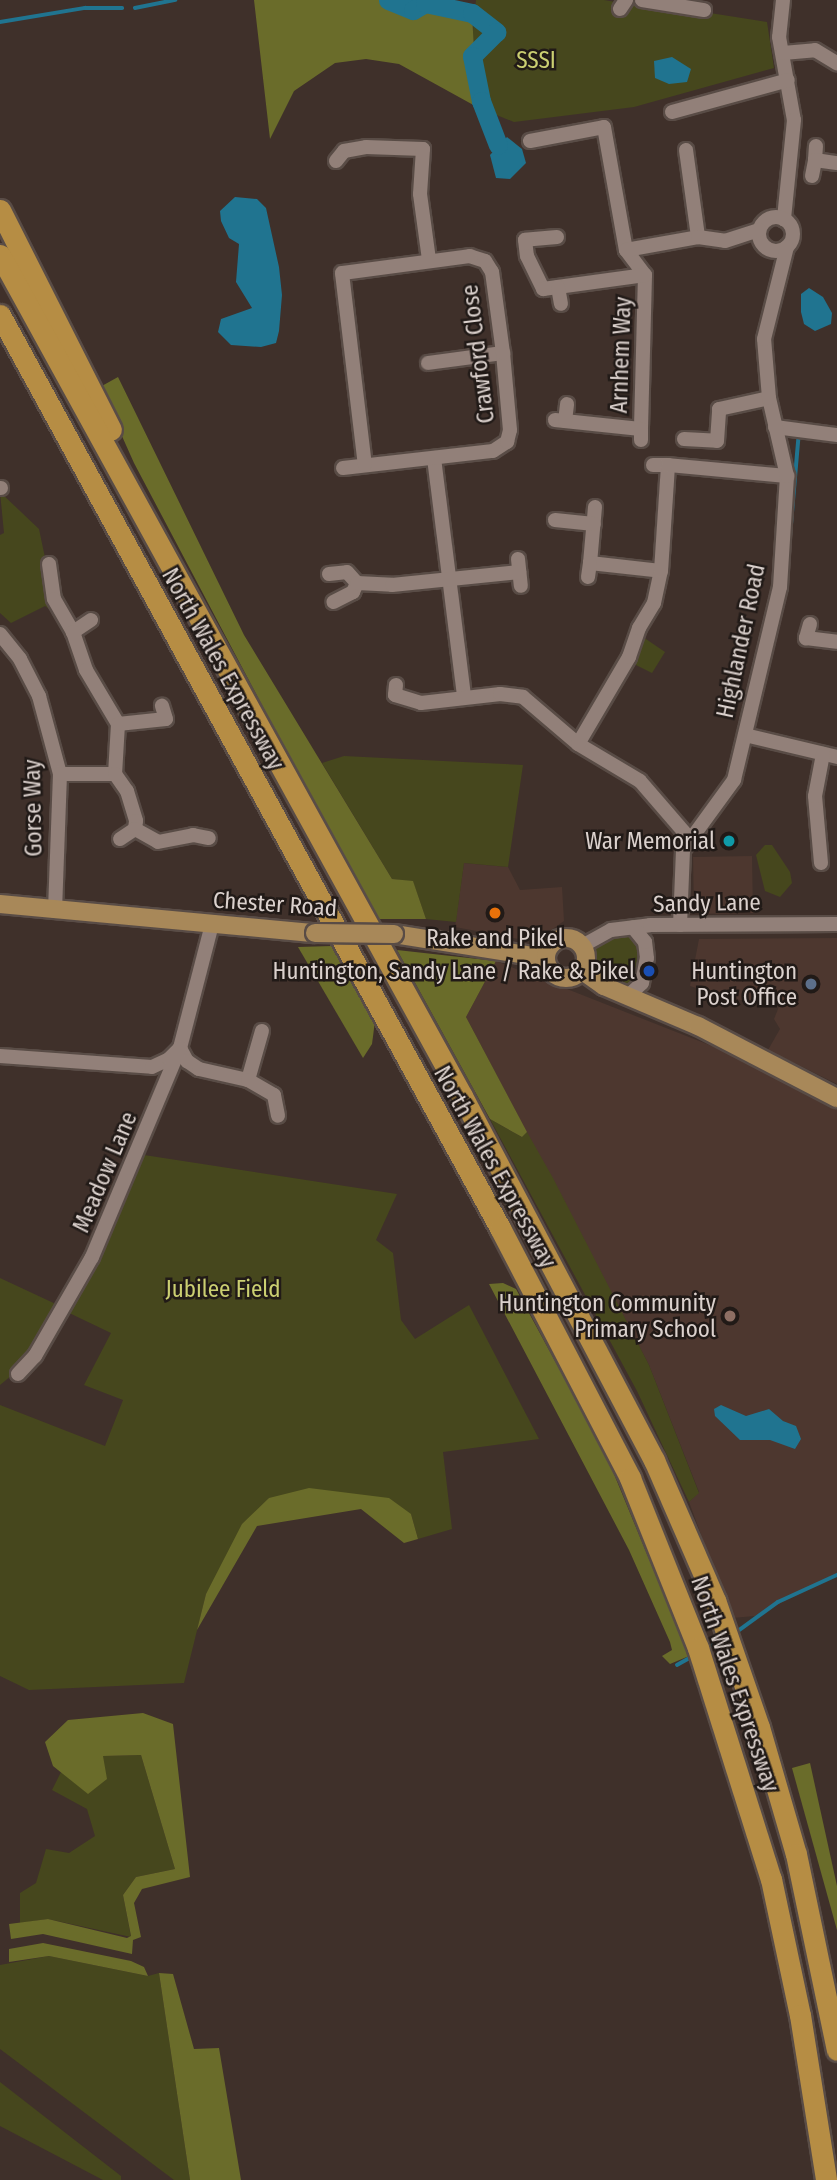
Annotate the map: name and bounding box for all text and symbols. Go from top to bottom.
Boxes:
park label: SSSI [516,46,556,74]
street label: Crawford Close [456,283,500,425]
street label: Arnhem Way [605,296,637,414]
street label: Highlander Road [711,561,771,721]
street label: North Wales Expressway [156,563,290,775]
street label: Gorse Way [18,759,48,857]
place label: War Memorial [585,827,715,855]
marker: War Memorial [721,833,737,849]
street label: Chester Road [212,886,338,922]
street label: Sandy Lane [653,888,761,918]
marker: Rake and Pikel [487,905,503,921]
place label: Rake and Pikel [426,924,564,952]
place label: Huntington, Sandy Lane / Rake & Pikel [273,957,635,985]
place label: Huntington Post Office [691,957,797,1011]
marker: Huntington, Sandy Lane / Rake & Pikel [641,963,657,979]
marker: Huntington Post Office [803,976,819,992]
street label: North Wales Expressway [428,1061,562,1273]
street label: Meadow Lane [67,1107,143,1237]
park label: Jubilee Field [165,1275,281,1303]
place label: Huntington Community Primary School [499,1289,716,1343]
marker: Huntington Community Primary School [722,1308,738,1324]
street label: North Wales Expressway [685,1573,785,1795]

